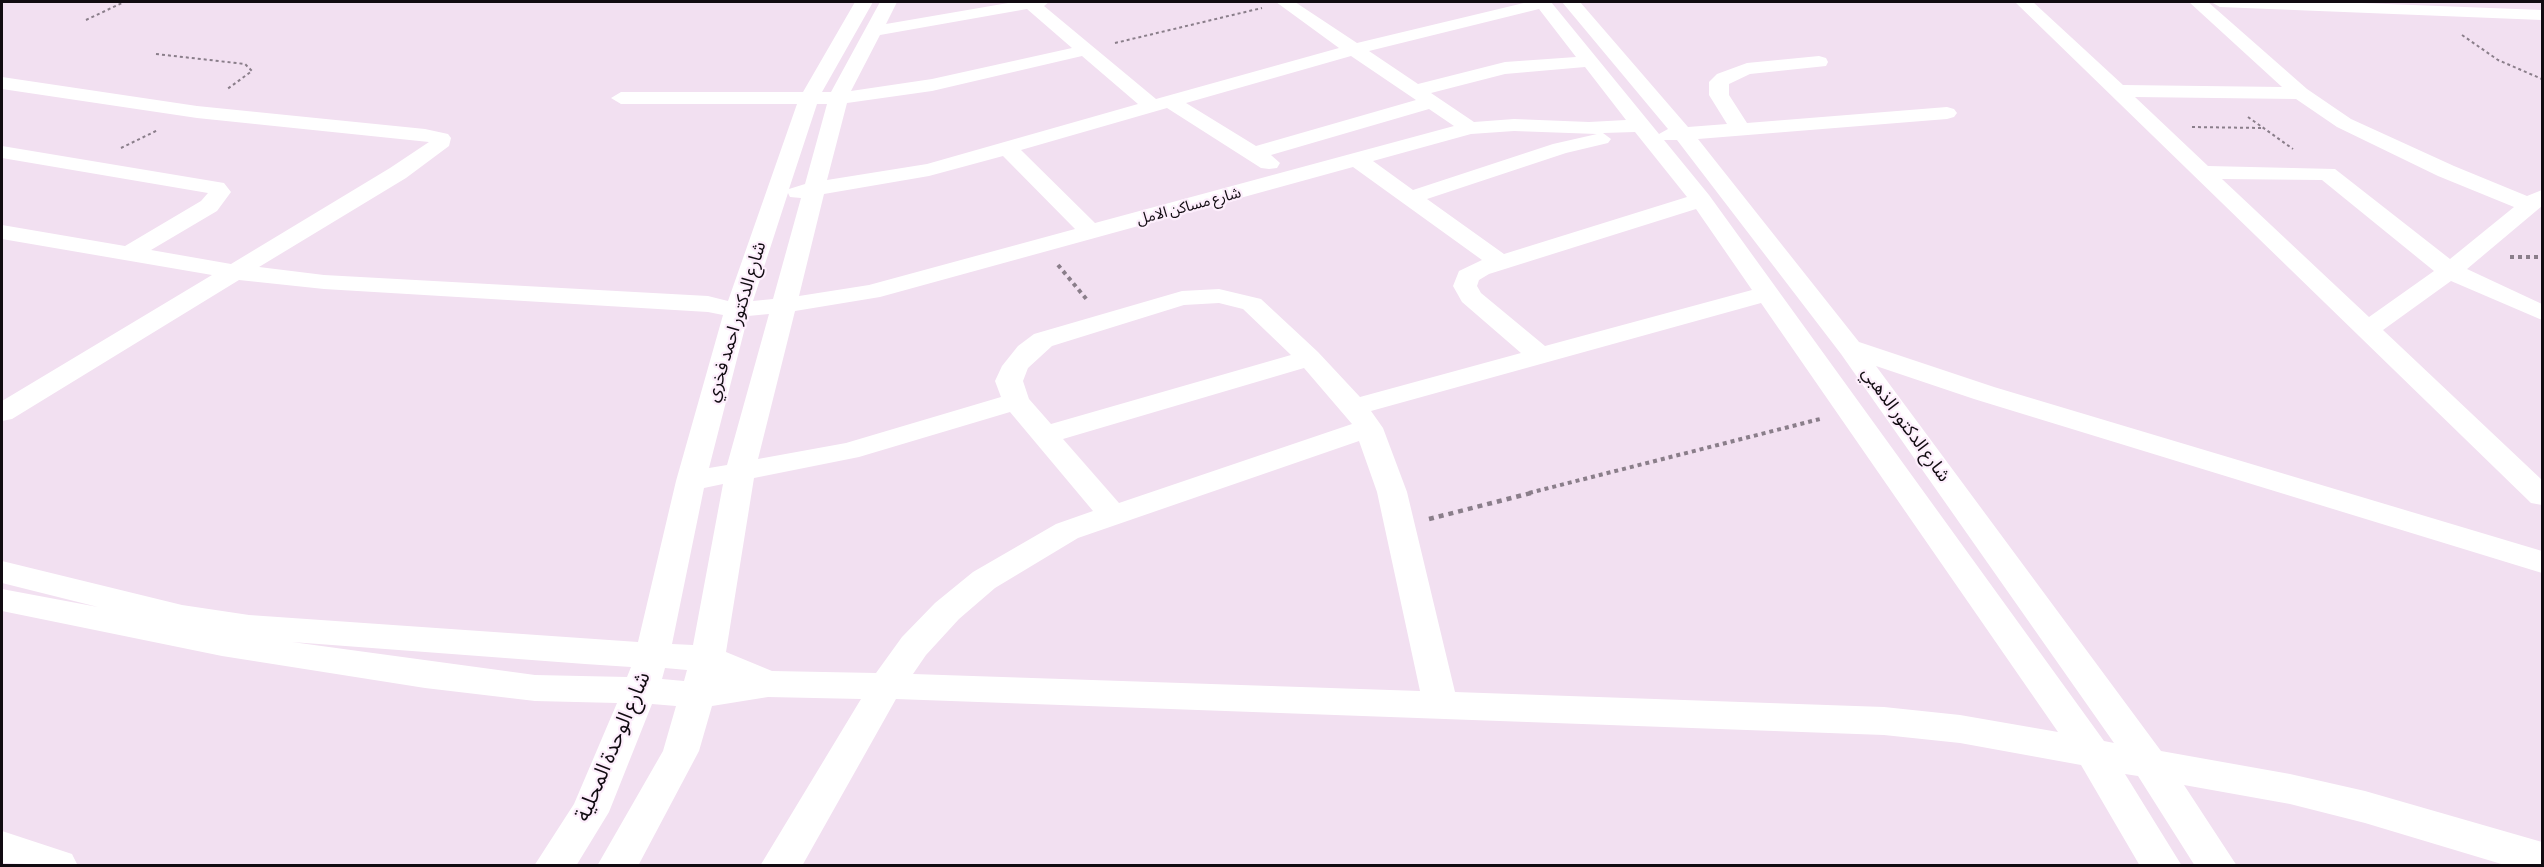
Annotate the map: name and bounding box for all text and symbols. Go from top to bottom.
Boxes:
street label: شارع مساكن الامل [1135,184,1243,230]
street label: شارع الدكتور احمد فخري [702,239,772,405]
street label: شارع الدكتور الذهبي [1856,363,1954,487]
street label: شارع الوحدة المحلية [571,668,657,826]

